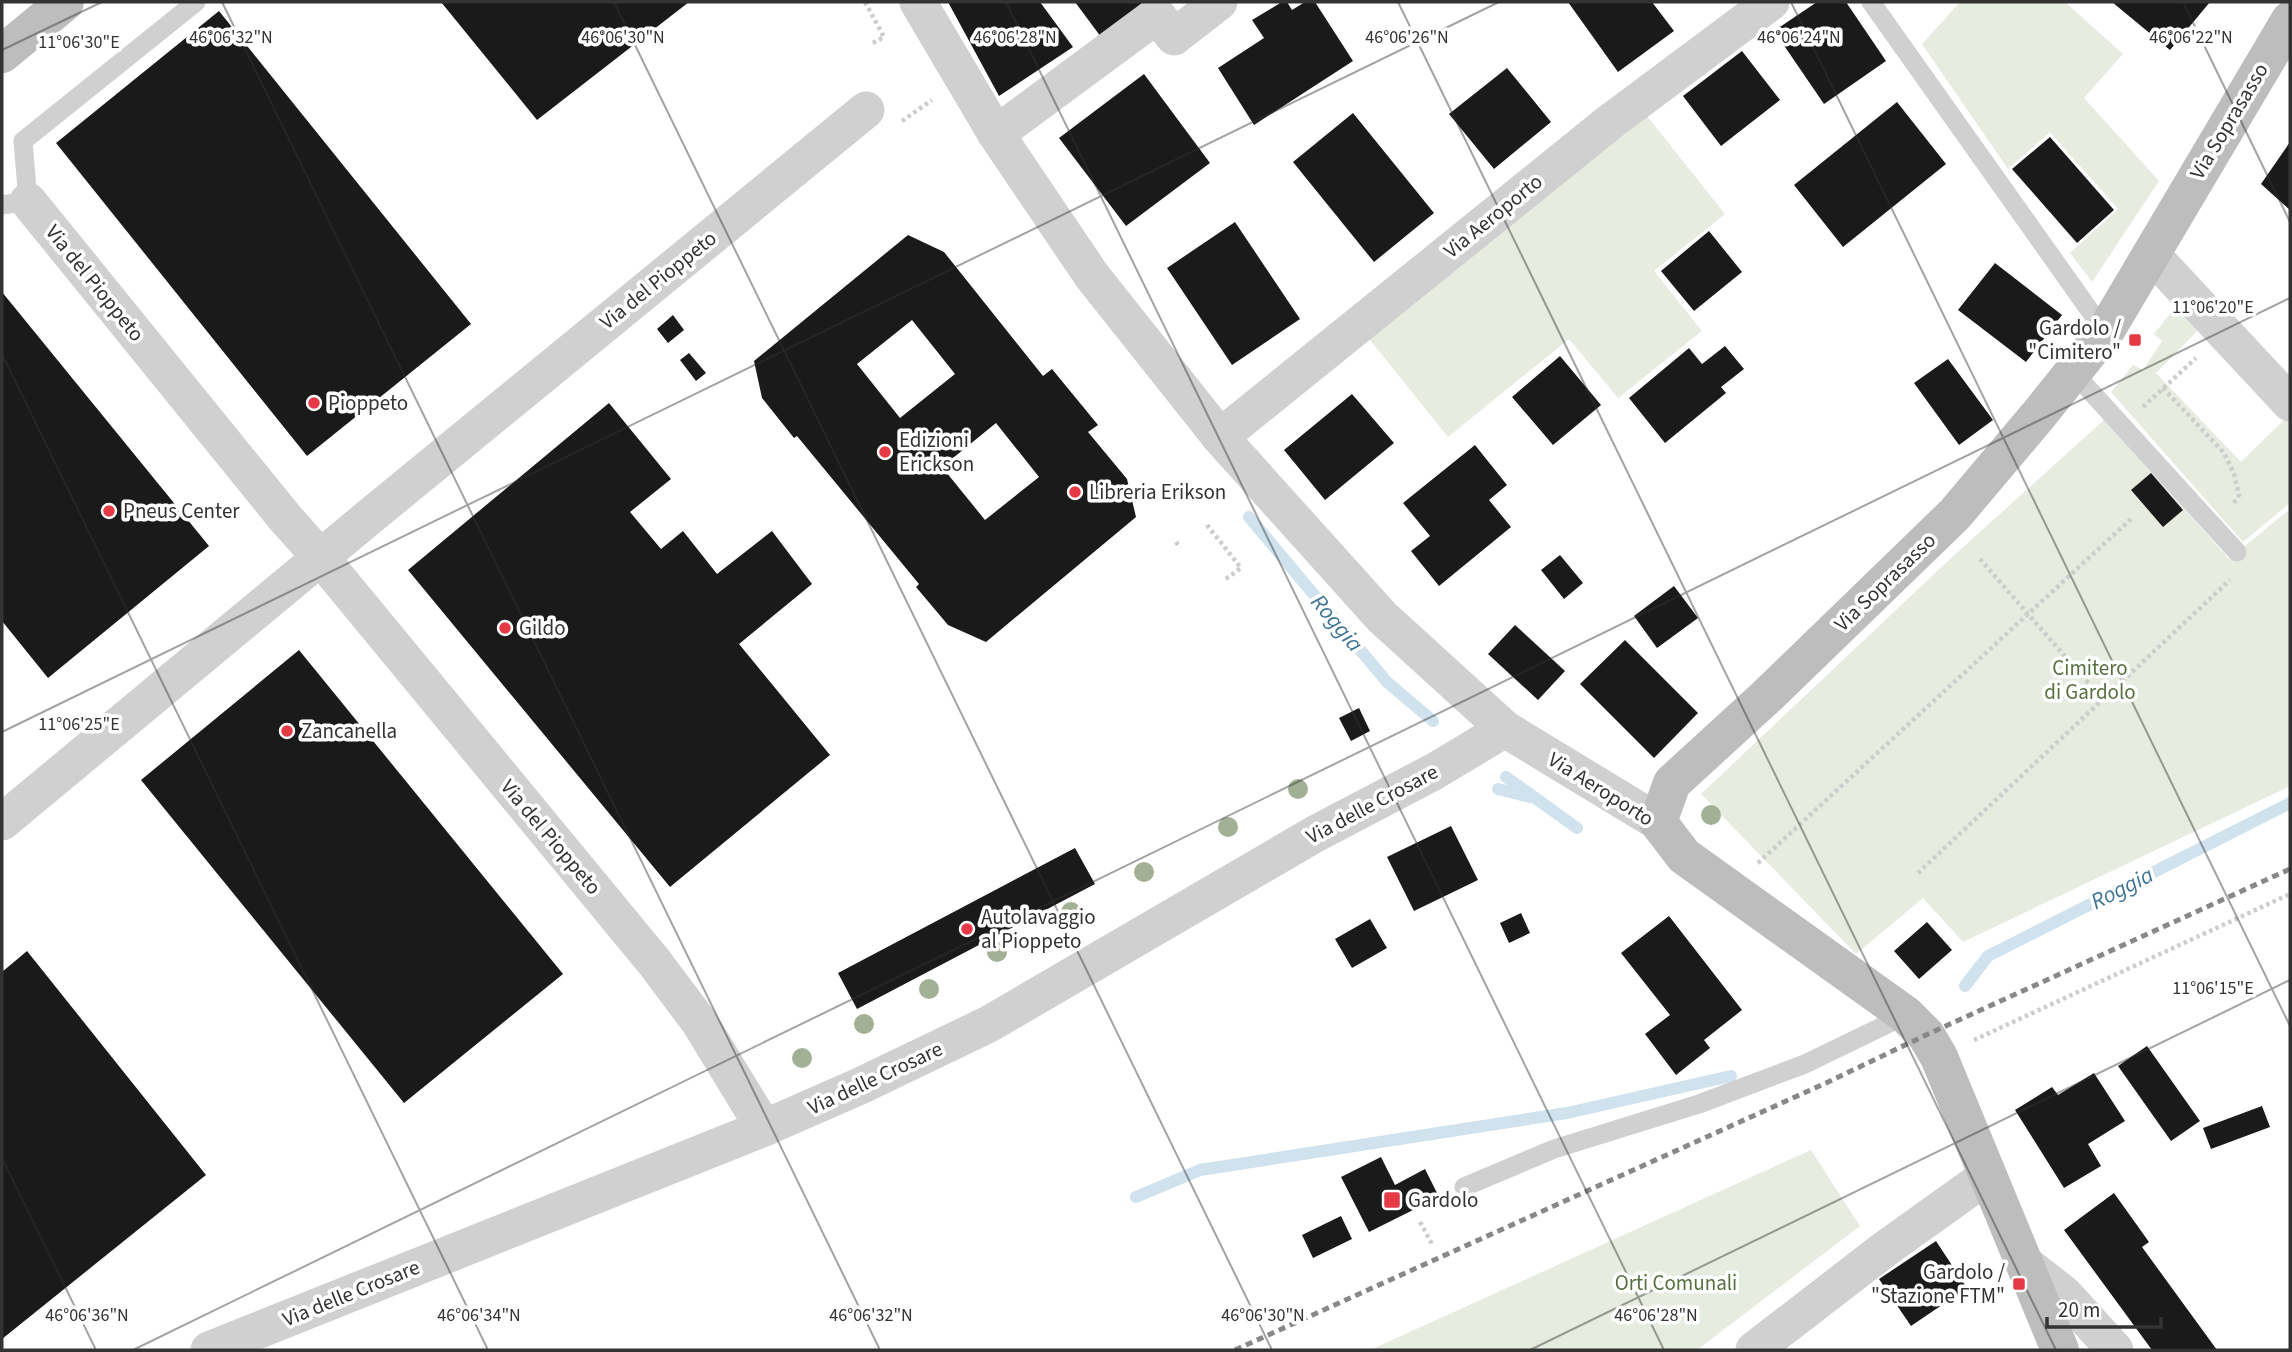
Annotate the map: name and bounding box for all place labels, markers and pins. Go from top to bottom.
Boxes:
place label: Gardolo / "Cimitero" [2028,313,2122,367]
marker: Gardolo / "Cimitero" [2127,332,2143,348]
place label: Pioppeto [328,388,408,418]
marker: Pioppeto [306,395,322,411]
place label: Edizioni Erickson [899,425,974,479]
marker: Edizioni Erickson [877,444,893,460]
place label: Libreria Erikson [1089,477,1226,507]
marker: Libreria Erikson [1067,484,1083,500]
place label: Pneus Center [123,496,240,526]
marker: Pneus Center [101,503,117,519]
place label: Gildo [519,613,566,643]
marker: Gildo [497,620,513,636]
place label: Zancanella [301,716,397,746]
marker: Zancanella [279,723,295,739]
place label: Autolavaggio al Pioppeto [981,902,1096,956]
marker: Autolavaggio al Pioppeto [959,921,975,937]
place label: Gardolo [1408,1185,1478,1215]
marker: Gardolo [1382,1190,1402,1210]
place label: Gardolo / "Stazione FTM" [1871,1257,2006,1311]
marker: Gardolo / "Stazione FTM" [2011,1276,2027,1292]

